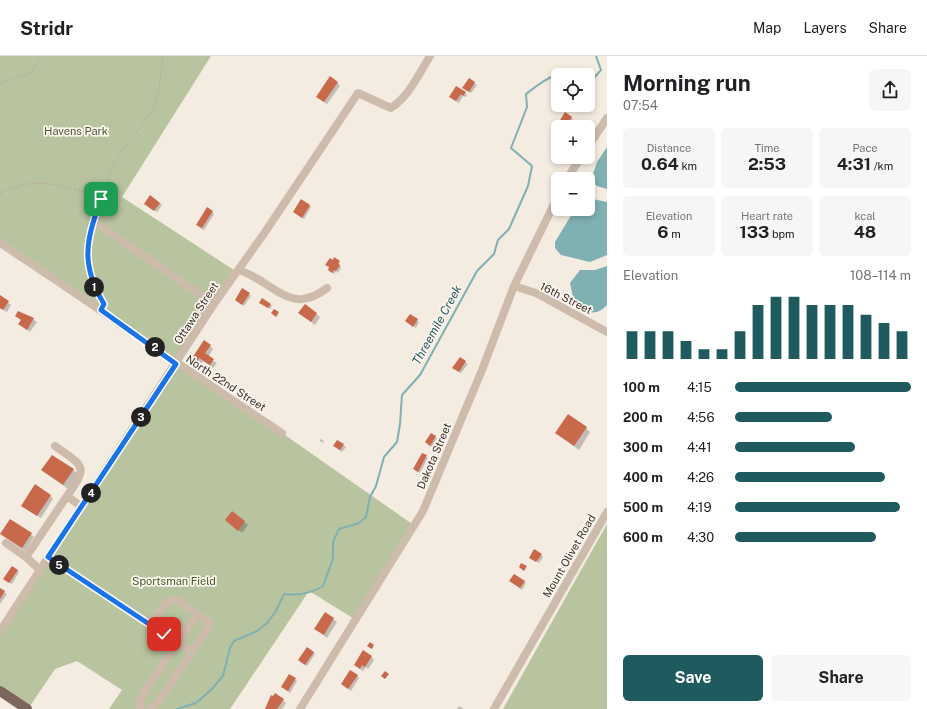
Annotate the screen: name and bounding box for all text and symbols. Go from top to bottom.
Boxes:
text: Stridr [20,17,73,39]
text: Map [753,20,781,36]
text: Layers [803,20,847,36]
text: Share [869,20,907,36]
map controls [551,68,595,216]
button: locate [551,68,595,112]
button: share [869,69,911,111]
text: Morning run [623,70,751,96]
text: 07:54 [623,98,658,113]
button: + [551,120,595,164]
park label: Havens Park [44,125,108,137]
text: Distance [647,142,691,154]
text: Time [754,142,780,154]
text: Pace [852,142,878,154]
text: 0.64 [641,154,679,174]
text: 2:53 [748,154,786,174]
text: 4:31 [837,154,871,174]
text: km [679,160,697,172]
text: /km [871,160,893,172]
button: − [551,172,595,216]
pin [84,182,118,216]
icon: arrive [90,188,112,210]
text: Elevation [646,210,692,222]
text: Heart rate [741,210,793,222]
text: kcal [854,210,876,222]
text: 6 [657,222,669,242]
text: 133 [739,222,769,242]
text: 48 [854,222,876,242]
text: m [669,228,681,240]
text: bpm [769,228,795,240]
text: Elevation [623,268,678,283]
text: 108–114 m [850,268,911,283]
pin: 1 [84,277,104,297]
street label: Ottawa Street [172,280,220,346]
street label: 16th Street [538,280,594,316]
text: 1 [92,281,96,293]
water label: Threemile Creek [409,282,465,367]
pin: 2 [145,337,165,357]
text: 2 [152,341,159,353]
street label: North 22nd Street [184,353,268,413]
text: 100 m [623,380,660,395]
text: 4:15 [687,380,712,395]
pin: 3 [131,407,151,427]
text: 200 m [623,410,663,425]
text: 4:56 [687,410,715,425]
text: 3 [137,411,145,423]
street label: Dakota Street [415,421,453,491]
text: 300 m [623,440,663,455]
text: 4:41 [687,440,711,455]
text: 400 m [623,470,663,485]
text: 4:26 [687,470,714,485]
pin: 4 [81,483,101,503]
text: 4 [87,487,95,499]
text: 500 m [623,500,663,515]
text: 4:19 [687,500,712,515]
street label: Mount Olivet Road [540,512,598,600]
text: 600 m [623,530,663,545]
text: 4:30 [687,530,714,545]
pin: 5 [49,555,69,575]
text: 5 [55,559,63,571]
park label: Sportsman Field [132,575,216,587]
pin [147,617,181,651]
icon: check [153,623,175,645]
button: Save [623,655,763,701]
button: Share [771,655,911,701]

